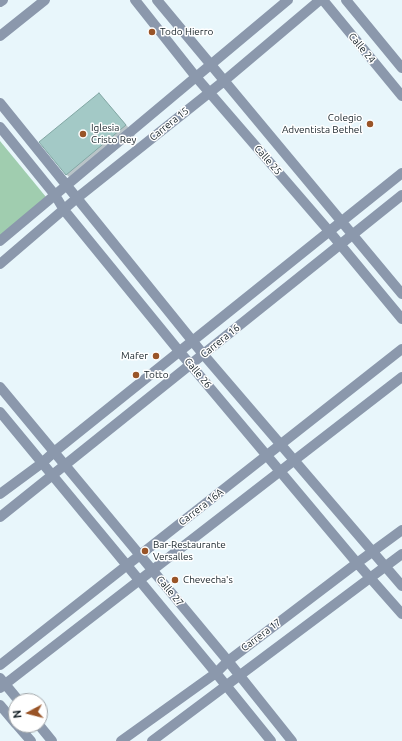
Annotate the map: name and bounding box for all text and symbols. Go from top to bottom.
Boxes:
place label: Todo Hierro [160,26,213,38]
marker: Todo Hierro [147,27,157,37]
street label: Calle 24 [346,31,378,65]
street label: Carrera 15 [147,105,191,143]
place label: Colegio Adventista Bethel [282,112,362,136]
marker: Colegio Adventista Bethel [365,119,375,129]
place label: Iglesia Cristo Rey [91,122,136,146]
marker: Iglesia Cristo Rey [78,129,88,139]
street label: Calle 25 [252,143,284,177]
street label: Carrera 16 [198,322,242,360]
place label: Mafer [121,350,148,362]
marker: Mafer [151,351,161,361]
street label: Calle 26 [182,356,214,390]
place label: Totto [144,369,169,381]
marker: Totto [131,370,141,380]
street label: Carrera 16A [176,486,226,528]
place label: Bar-Restaurante Versalles [153,539,226,562]
marker: Bar-Restaurante Versalles [140,546,150,556]
street label: Calle 27 [154,574,186,608]
place label: Chevecha's [183,574,233,586]
marker: Chevecha's [170,575,180,585]
street label: Carrera 17 [239,616,283,654]
north arrow [8,693,48,733]
text: N [11,710,24,719]

